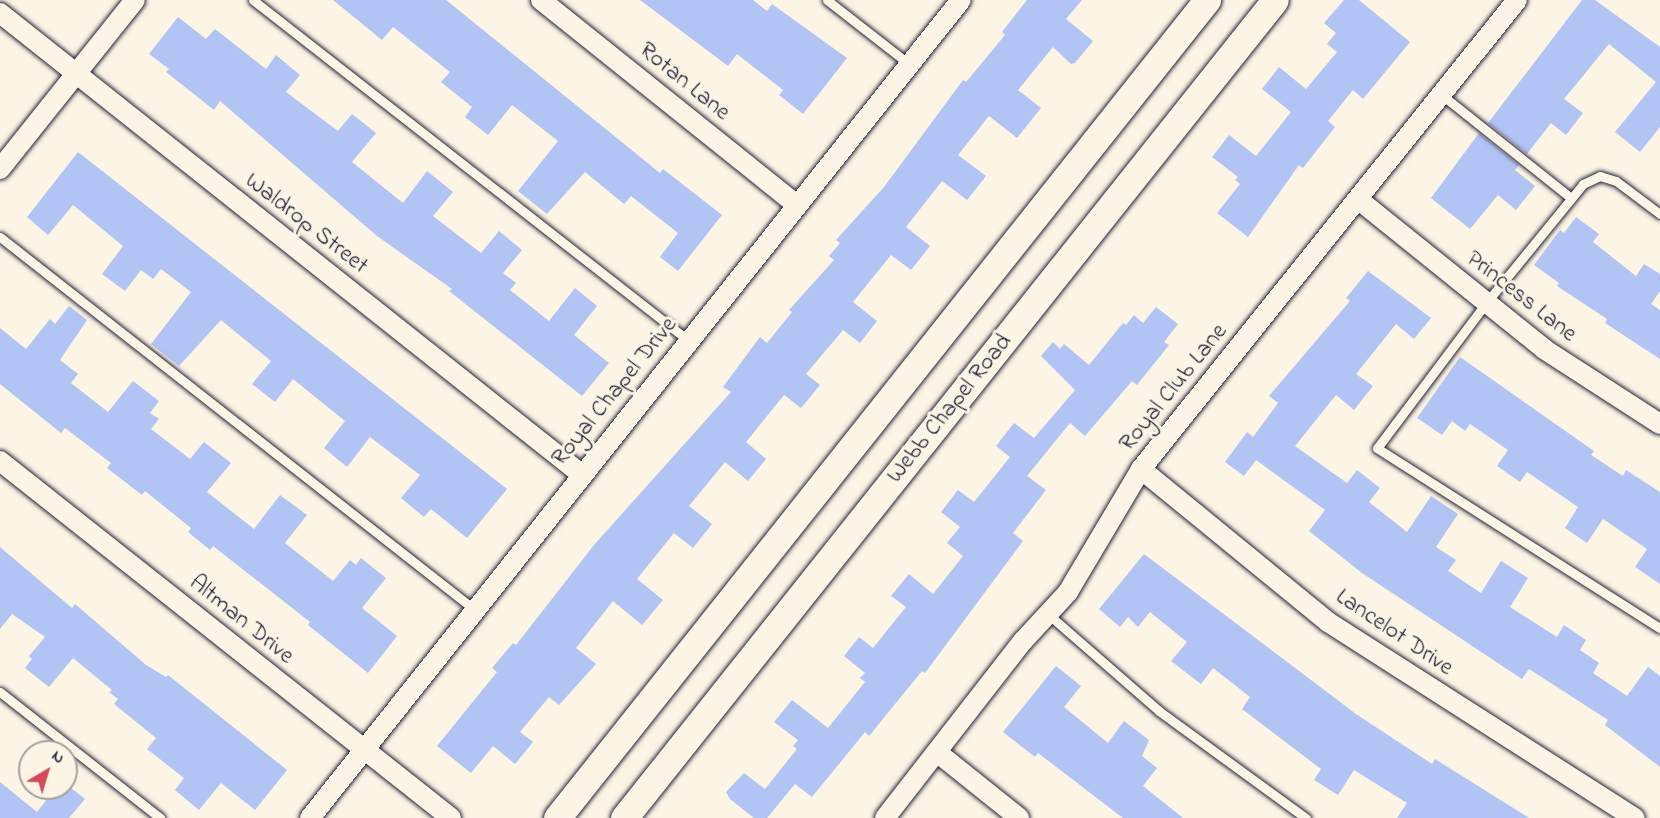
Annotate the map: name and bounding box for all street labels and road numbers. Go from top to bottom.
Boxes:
street label: Rotan Lane [633,37,735,127]
street label: Waldrop Street [239,167,373,281]
street label: Princess Lane [1460,245,1582,349]
street label: Royal Chapel Drive [546,312,684,472]
street label: Royal Club Lane [1114,318,1234,458]
street label: Webb Chapel Road [881,329,1019,489]
street label: Altman Drive [183,569,299,671]
street label: Lancelot Drive [1330,583,1458,683]

